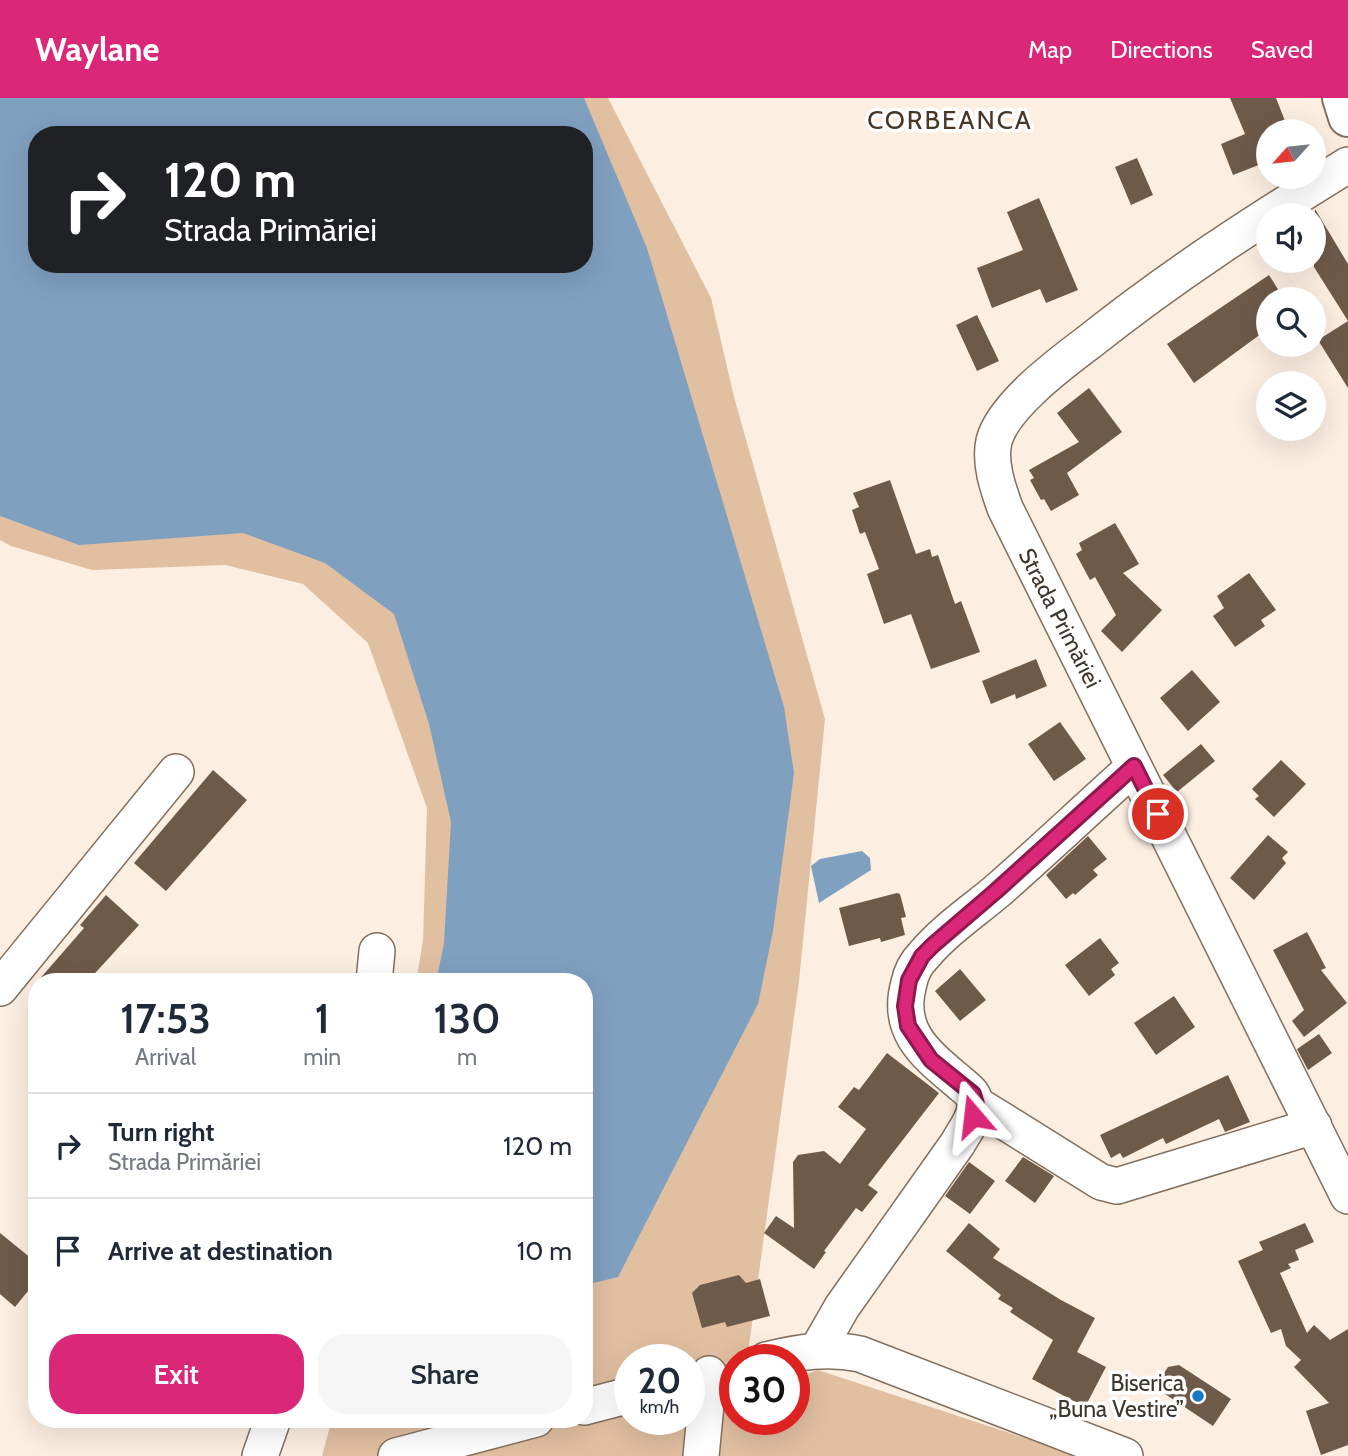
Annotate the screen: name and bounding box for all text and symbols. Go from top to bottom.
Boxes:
text: Waylane [35,29,159,69]
text: Map [1028,35,1072,64]
text: Directions [1110,35,1213,64]
text: Saved [1251,35,1313,64]
district label: CORBEANCA [867,104,1033,136]
north arrow [1256,119,1326,189]
map controls [1256,119,1326,441]
text: 120 m [164,150,296,209]
icon: right [49,154,140,245]
button: sound [1256,203,1326,273]
text: Strada Primăriei [164,210,377,249]
button: search [1256,287,1326,357]
button: layers [1256,371,1326,441]
street label: Strada Primăriei [1013,543,1107,693]
pin [1128,784,1188,844]
icon: arrive [1139,795,1177,833]
text: 17:53 [120,992,211,1044]
text: 1 [315,992,330,1044]
text: 130 [434,992,501,1044]
text: Arrival [135,1043,196,1071]
text: min [303,1043,341,1071]
text: m [457,1043,477,1071]
position arrow [936,1079,1010,1153]
text: Turn right [108,1116,214,1148]
icon: right [49,1127,87,1165]
text: 120 m [503,1130,572,1162]
text: Strada Primăriei [108,1148,261,1176]
icon: arrive [49,1232,87,1270]
text: Arrive at destination [108,1235,333,1267]
text: 10 m [517,1235,572,1267]
button: Exit [49,1334,304,1414]
button: Share [318,1334,572,1414]
speed limit sign: 30 [719,1344,810,1435]
text: 20 [638,1359,681,1402]
place label: Biserica „Buna Vestire” [1049,1369,1184,1423]
marker: Biserica „Buna Vestire” [1190,1388,1206,1404]
text: km/h [640,1396,679,1418]

